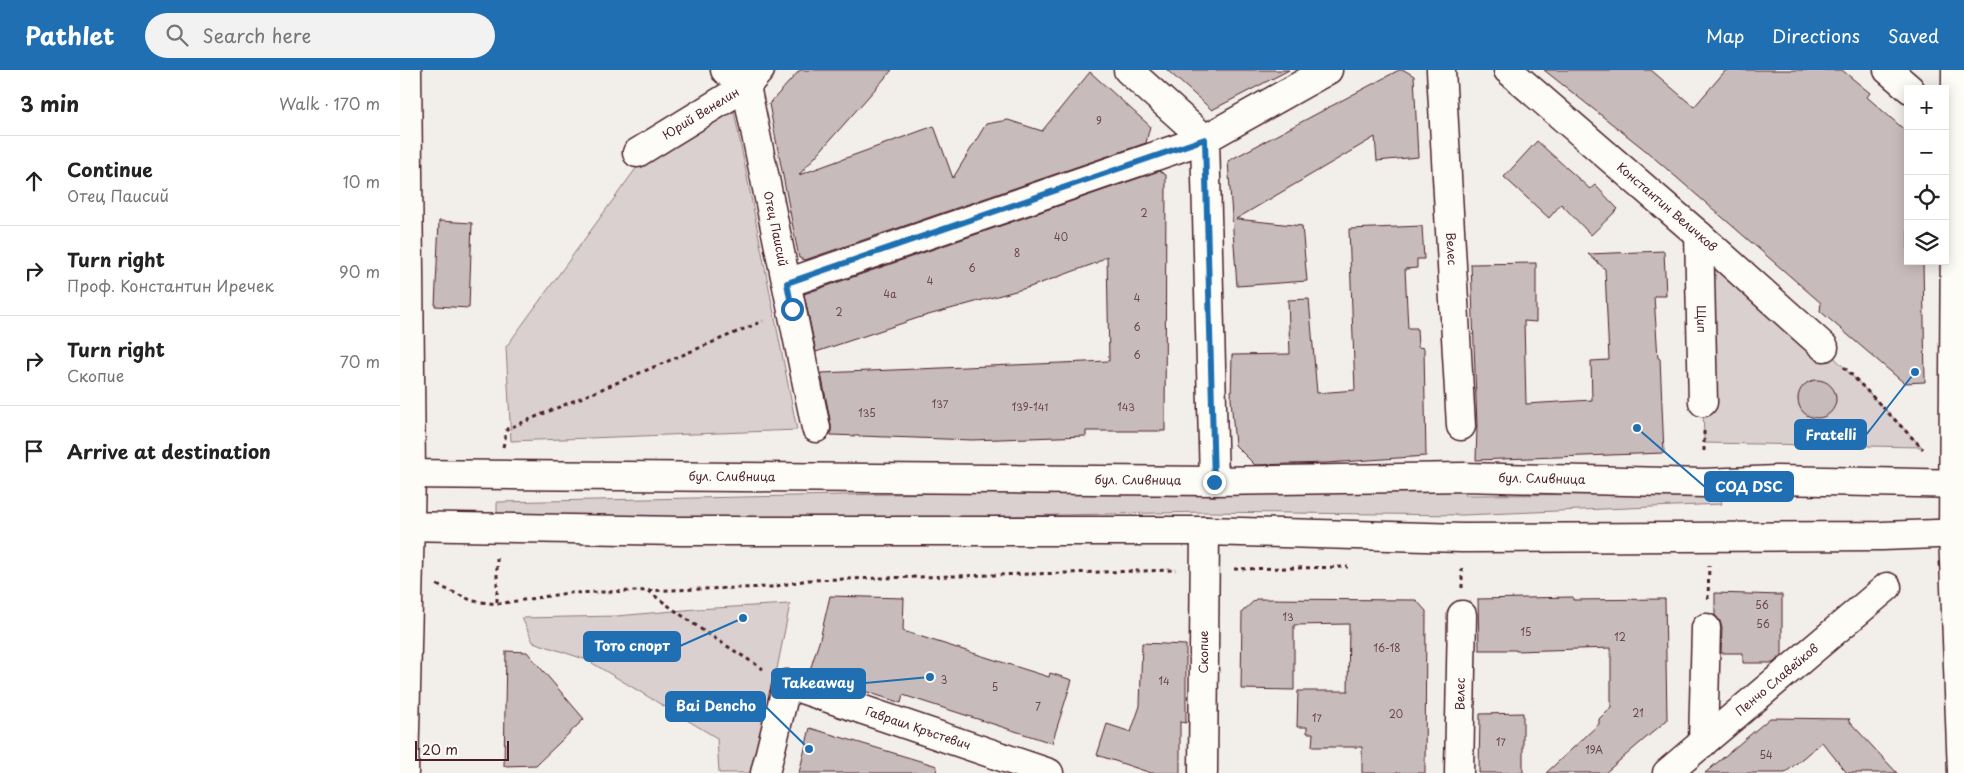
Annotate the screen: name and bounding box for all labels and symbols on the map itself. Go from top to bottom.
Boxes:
street label: Юрий Венелин [659,82,742,143]
house number: 9 [1096,113,1102,128]
street label: Константин Величков [1613,158,1722,255]
street label: Отец Паисий [760,189,793,268]
house number: 2 [1140,205,1148,220]
house number: 40 [1054,229,1068,244]
street label: Велес [1442,232,1462,266]
house number: 8 [1014,245,1020,260]
house number: 6 [968,260,976,275]
house number: 4 [927,273,934,288]
house number: 4a [884,286,897,301]
house number: 4 [1134,290,1141,305]
route start [781,298,804,321]
house number: 2 [835,304,843,319]
street label: Щип [1693,305,1711,333]
house number: 6 [1133,319,1141,334]
house number: 6 [1133,347,1141,362]
house number: 137 [932,396,949,411]
house number: 139-141 [1012,399,1048,414]
house number: 143 [1117,399,1135,414]
house number: 135 [858,405,876,420]
callout: Fratelli [1795,420,1866,449]
text: Fratelli [1806,424,1856,445]
street label: бул. Сливница [688,466,776,485]
street label: бул. Сливница [1498,468,1586,488]
street label: бул. Сливница [1094,470,1182,489]
route end [1203,471,1226,494]
callout: СОД DSC [1705,472,1793,501]
text: СОД DSC [1715,476,1783,497]
house number: 56 [1755,597,1769,612]
house number: 13 [1282,609,1294,624]
house number: 56 [1756,616,1770,631]
house number: 15 [1521,624,1531,639]
house number: 12 [1614,629,1626,644]
street label: Скопие [1194,630,1212,674]
callout: Тото спорт [584,632,680,661]
text: Тото спорт [594,635,670,656]
street label: Пенчо Славейков [1731,639,1822,720]
house number: 16-18 [1373,640,1401,655]
callout: Takeaway [772,669,865,698]
text: Takeaway [782,672,854,693]
house number: 3 [941,672,947,687]
house number: 14 [1158,673,1170,688]
street label: Велес [1450,677,1469,711]
house number: 5 [992,679,998,694]
callout: Bai Dencho [666,692,765,721]
text: Bai Dencho [676,695,756,716]
house number: 7 [1035,699,1041,714]
street label: Гавраил Кръстевич [863,701,973,754]
house number: 21 [1632,705,1644,720]
house number: 20 [1389,706,1403,721]
house number: 17 [1312,710,1323,725]
house number: 17 [1496,734,1507,749]
scale bar [415,738,509,761]
house number: 19А [1585,742,1603,757]
house number: 54 [1759,747,1773,762]

